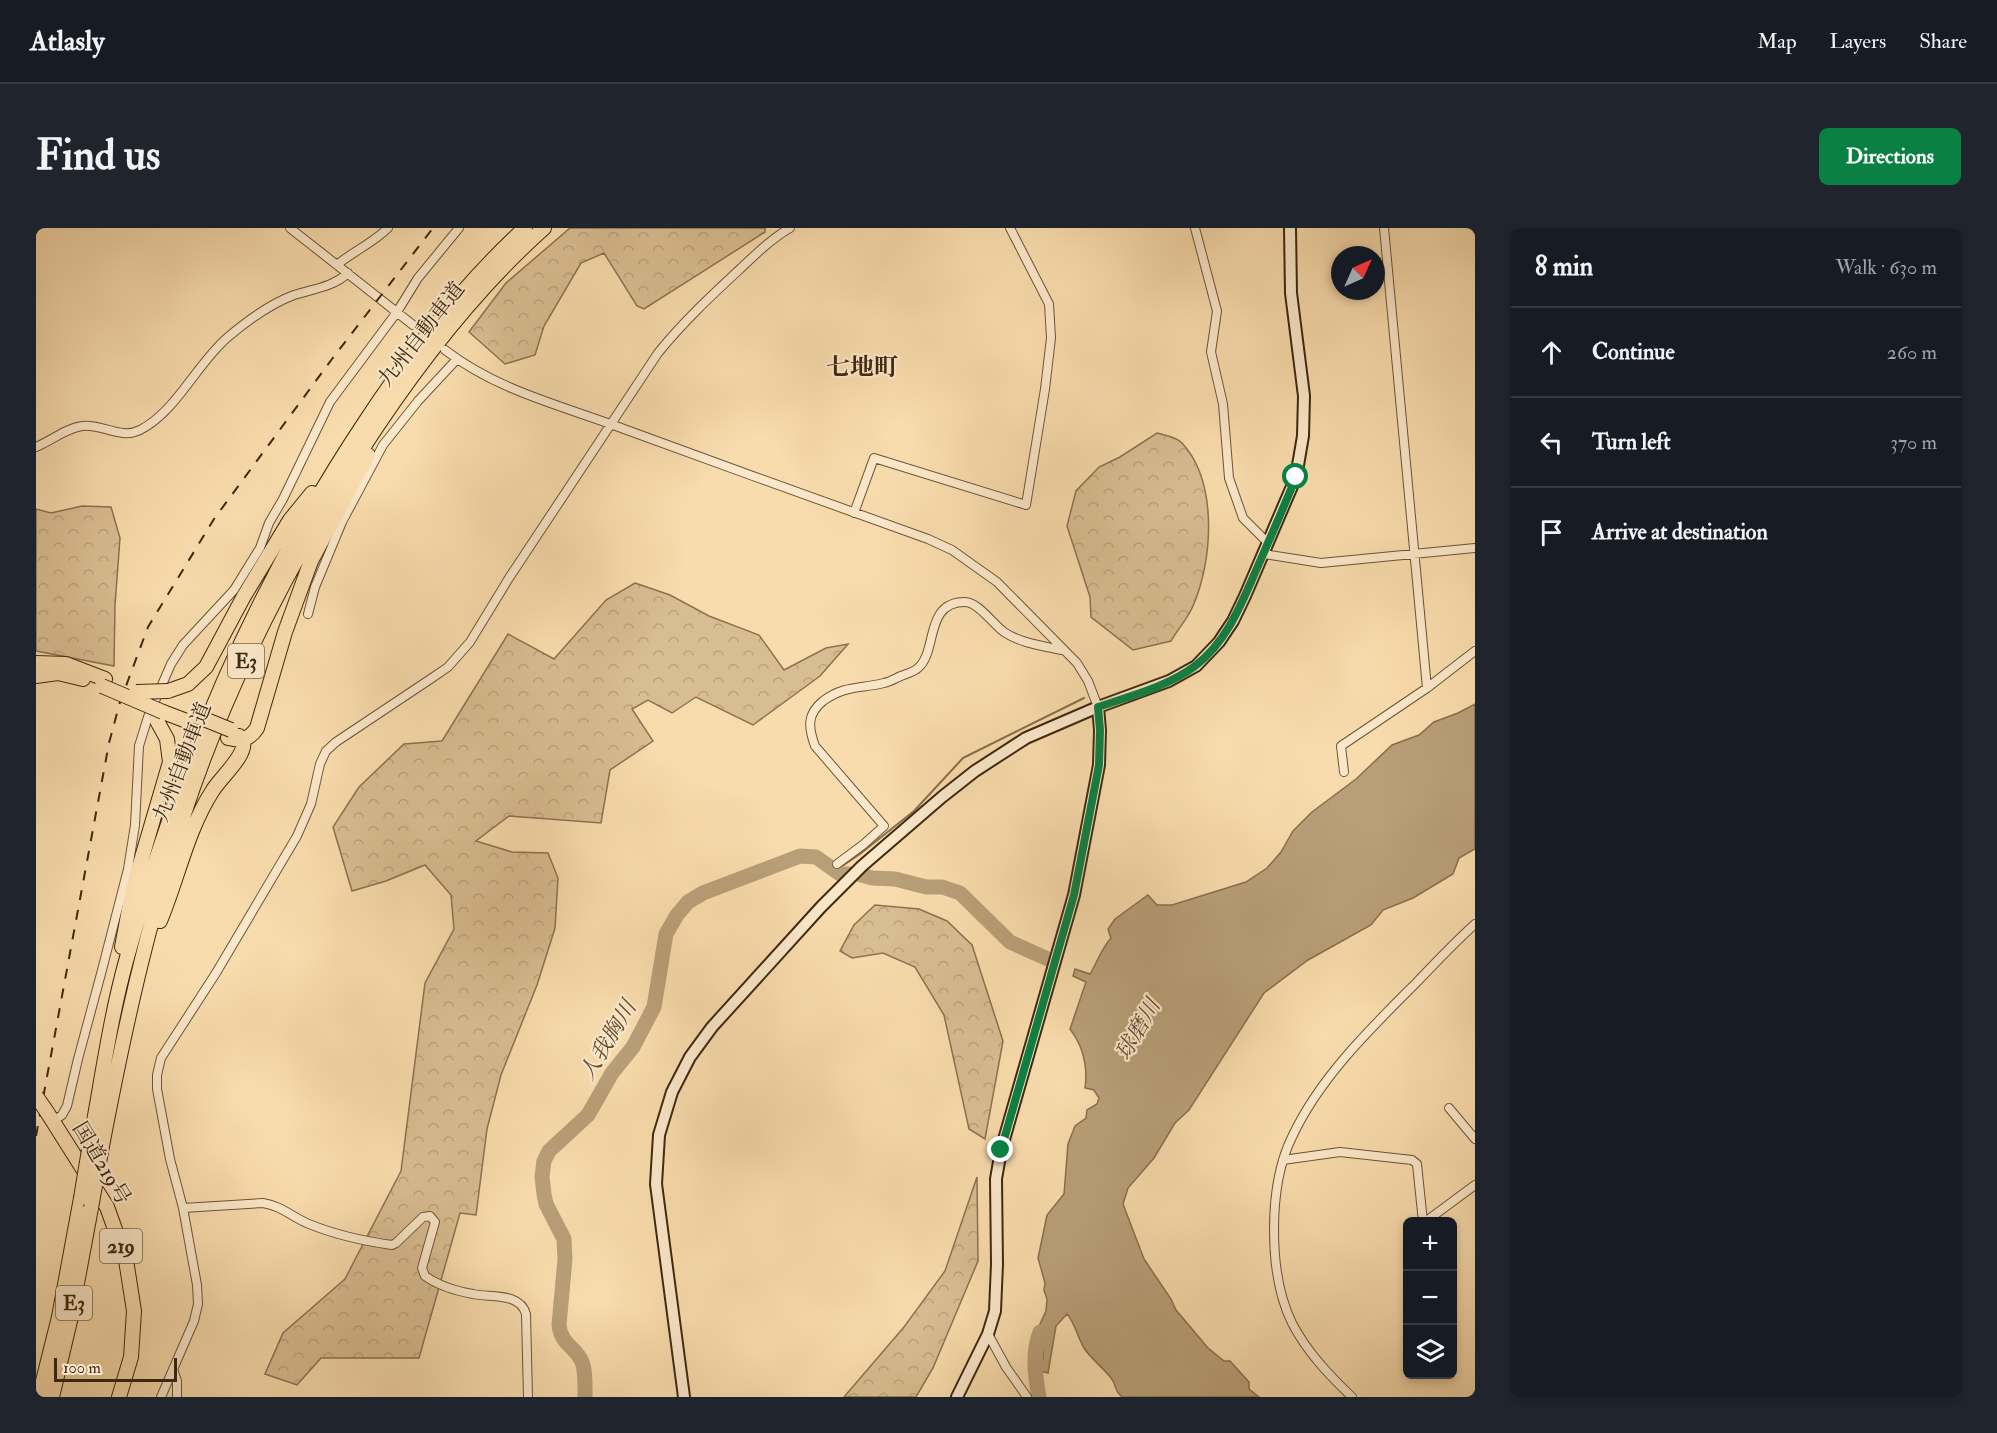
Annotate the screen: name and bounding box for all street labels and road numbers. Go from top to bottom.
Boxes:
street label: 九州自動車道 [372,276,471,392]
road number: E3 [228,644,264,678]
street label: 九州自動車道 [147,699,218,826]
street label: 国道219号 [66,1117,137,1210]
road number: 219 [100,1229,142,1263]
road number: E3 [56,1286,92,1320]

